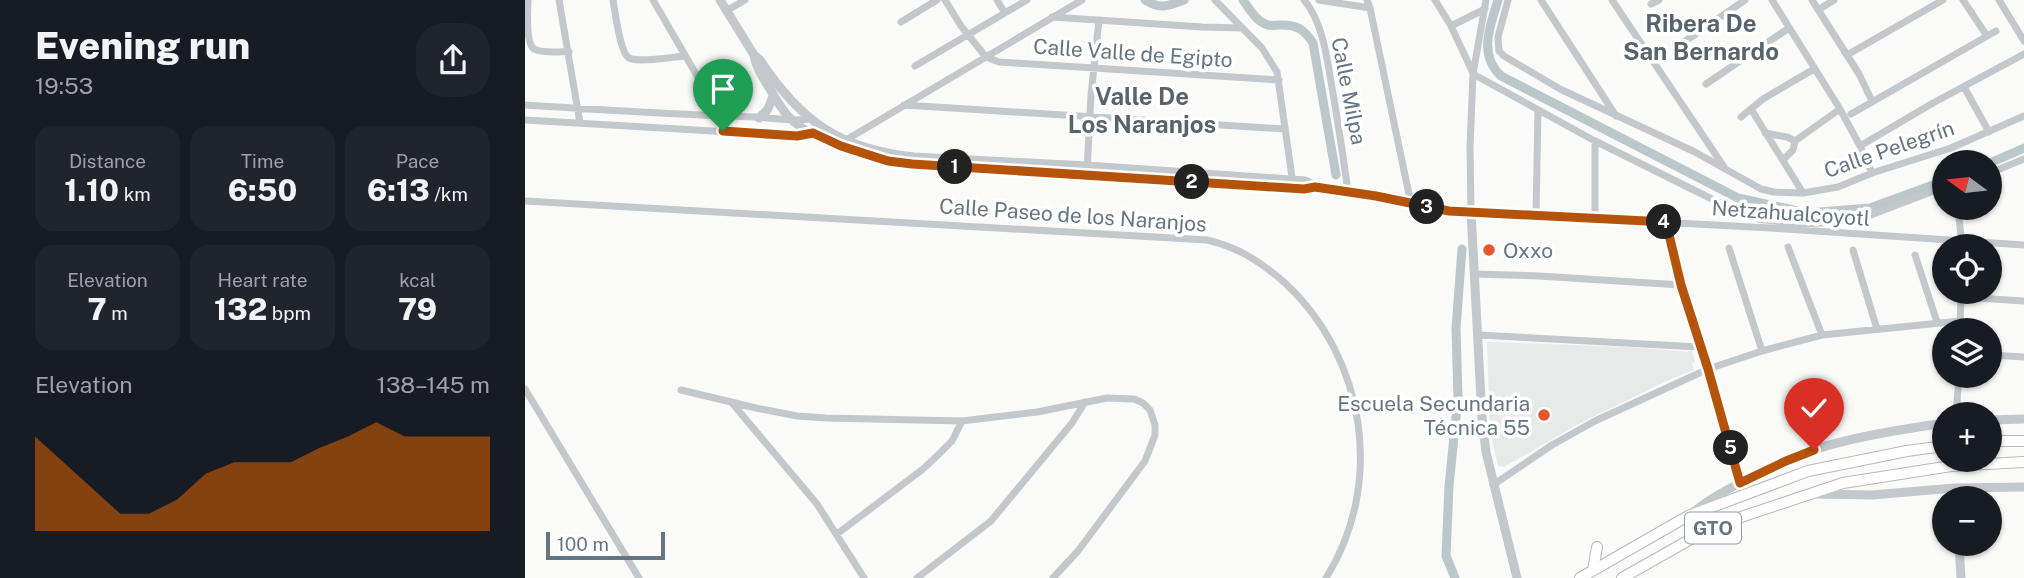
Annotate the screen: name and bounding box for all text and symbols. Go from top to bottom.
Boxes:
district label: Ribera De San Bernardo [1623,9,1779,65]
text: Evening run [35,23,250,68]
button: share [416,23,490,97]
street label: Calle Valle de Egipto [1032,34,1234,72]
street label: Calle Milpa [1326,35,1372,147]
pin [693,59,753,131]
icon: arrive [704,70,742,108]
text: 19:53 [35,72,93,99]
district label: Valle De Los Naranjos [1068,82,1216,138]
street label: Calle Pelegrín [1821,115,1957,183]
text: Distance [69,150,146,172]
text: Time [241,150,284,172]
text: Pace [396,150,439,172]
pin: 1 [937,150,973,184]
north arrow [1932,150,2002,220]
map controls [1932,150,2002,556]
text: 1 [950,155,959,177]
pin: 2 [1175,164,1209,200]
text: 2 [1185,170,1198,192]
text: 1.10 [64,172,119,208]
text: 6:50 [228,172,297,208]
text: 6:13 [367,172,430,208]
text: km [119,183,151,205]
text: /km [430,183,468,205]
pin: 3 [1409,190,1445,224]
street label: Calle Paseo de los Naranjos [938,193,1208,237]
text: 3 [1420,195,1433,217]
street label: Netzahualcoyotl [1711,195,1871,231]
pin: 4 [1647,204,1681,240]
text: 4 [1657,210,1670,232]
button: locate [1932,234,2002,304]
place label: Oxxo [1503,238,1553,263]
marker: Oxxo [1481,242,1497,258]
text: Elevation [67,269,148,291]
text: Heart rate [218,269,307,291]
text: kcal [399,269,436,291]
text: 7 [87,291,107,327]
text: 132 [214,291,267,327]
text: 79 [398,291,437,327]
text: m [107,302,128,324]
text: bpm [267,302,311,324]
button: layers [1932,318,2002,388]
text: Elevation [35,371,133,398]
text: 138–145 m [377,371,490,398]
pin [1784,378,1844,450]
icon: check [1795,389,1833,427]
place label: Escuela Secundaria Técnica 55 [1337,391,1530,440]
button: + [1932,402,2002,472]
marker: Escuela Secundaria Técnica 55 [1536,407,1552,423]
pin: 5 [1713,430,1749,466]
text: 5 [1724,436,1737,458]
button: − [1932,486,2002,556]
road number: GTO [1685,512,1741,544]
scale bar [546,529,665,561]
text: 100 m [557,533,609,555]

